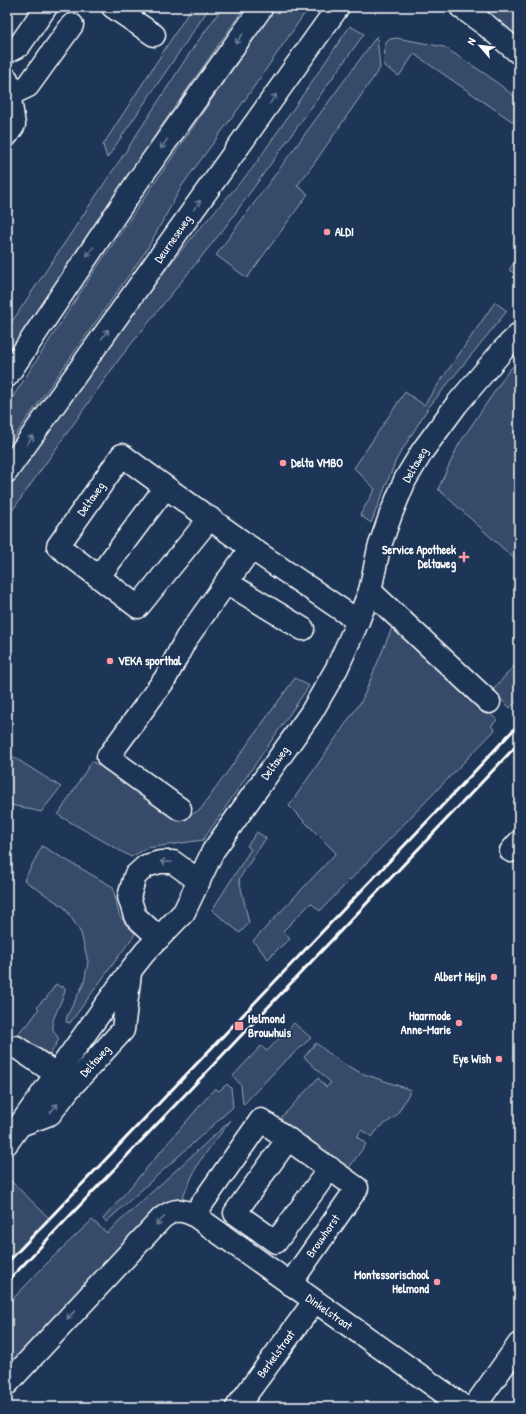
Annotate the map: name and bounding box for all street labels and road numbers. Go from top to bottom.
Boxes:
street label: Deurneseweg [150,211,195,266]
street label: Deltaweg [398,444,431,486]
street label: Deltaweg [73,478,109,519]
street label: Deltaweg [256,742,293,783]
street label: Deltaweg [76,1041,114,1081]
street label: Brouwhorst [302,1210,344,1261]
street label: Dinkelstraat [302,1289,357,1334]
street label: Berkelstraat [252,1326,299,1381]

